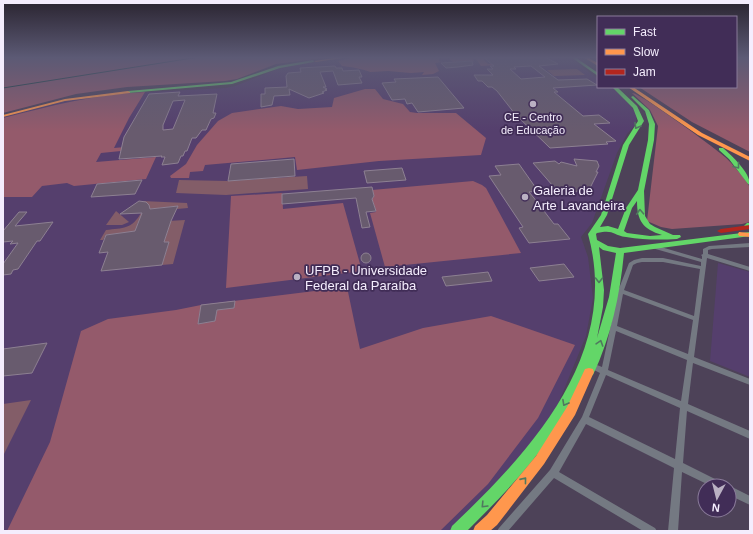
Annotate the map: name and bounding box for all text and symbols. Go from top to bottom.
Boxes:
legend [597,16,737,88]
text: Fast [633,25,657,39]
text: Slow [633,45,659,59]
text: Jam [633,65,656,79]
marker: CE - Centro de Educação [528,99,538,109]
place label: CE - Centro de Educação [501,111,565,136]
one-way arrow [635,122,642,129]
one-way arrow [733,161,740,168]
place label: Galeria de Arte Lavandeira [533,183,626,213]
marker: Galeria de Arte Lavandeira [520,192,530,202]
one-way arrow [636,209,645,215]
place label: UFPB - Universidade Federal da Paraíba [305,263,427,293]
marker: UFPB - Universidade Federal da Paraíba [292,272,302,282]
one-way arrow [595,277,603,283]
one-way arrow [595,340,604,347]
one-way arrow [562,399,569,407]
one-way arrow [519,478,526,485]
north arrow [697,478,737,518]
one-way arrow [481,500,489,508]
text: N [711,501,720,514]

